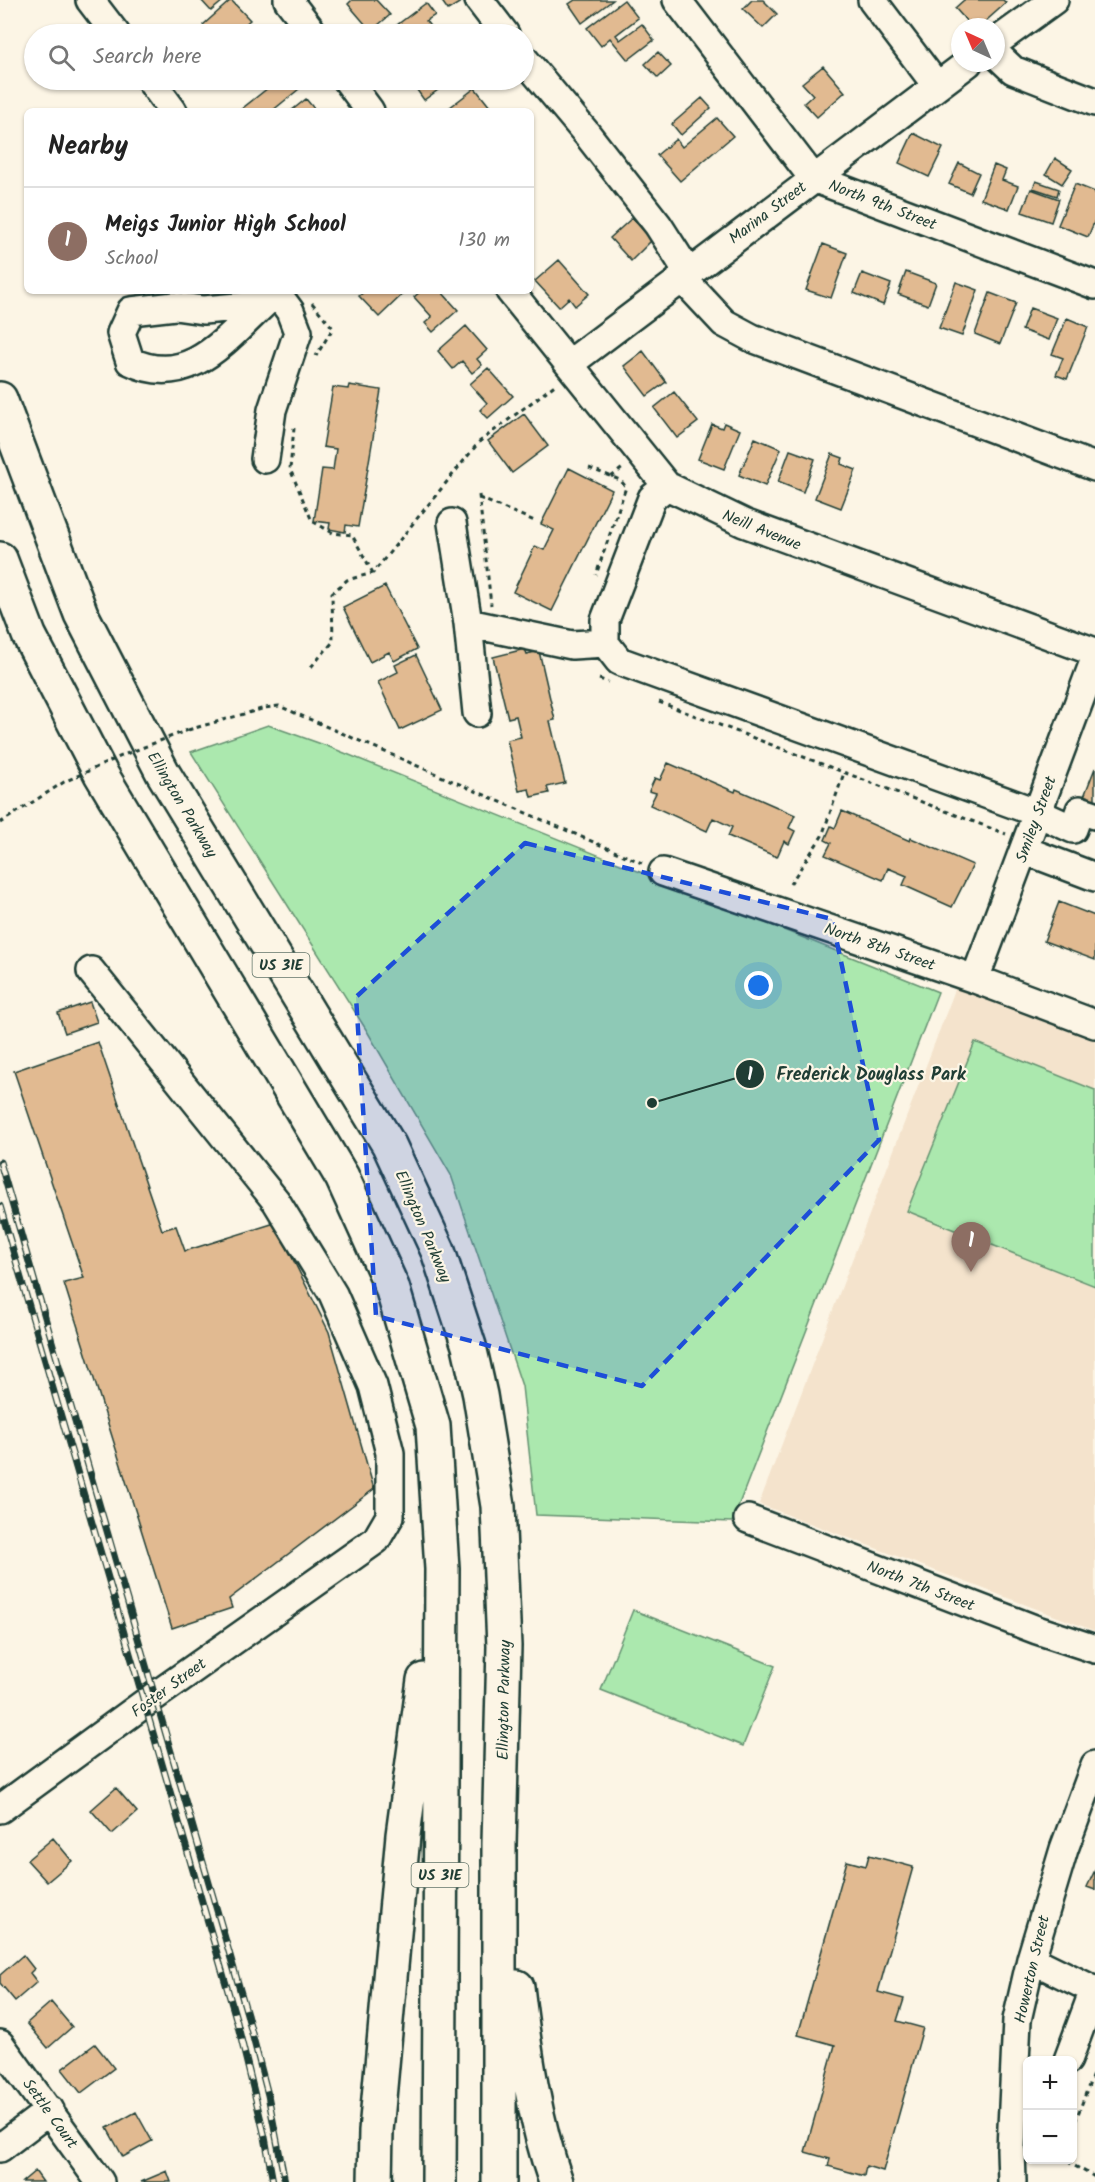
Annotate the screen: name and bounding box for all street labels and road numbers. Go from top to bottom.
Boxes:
street label: North 9th Street [825,173,941,238]
street label: Marina Street [724,175,813,251]
street label: Neill Avenue [718,503,805,558]
street label: Ellington Parkway [140,747,224,863]
street label: Smiley Street [1009,772,1064,866]
street label: North 8th Street [821,917,939,978]
road number: US 31E [252,953,310,977]
street label: Ellington Parkway [388,1166,458,1287]
street label: North 7th Street [863,1554,979,1619]
street label: Ellington Parkway [491,1639,518,1760]
street label: Foster Street [126,1652,213,1724]
road number: US 31E [412,1863,468,1887]
street label: Howerton Street [1008,1912,1057,2026]
street label: Settle Court [16,2074,84,2155]

